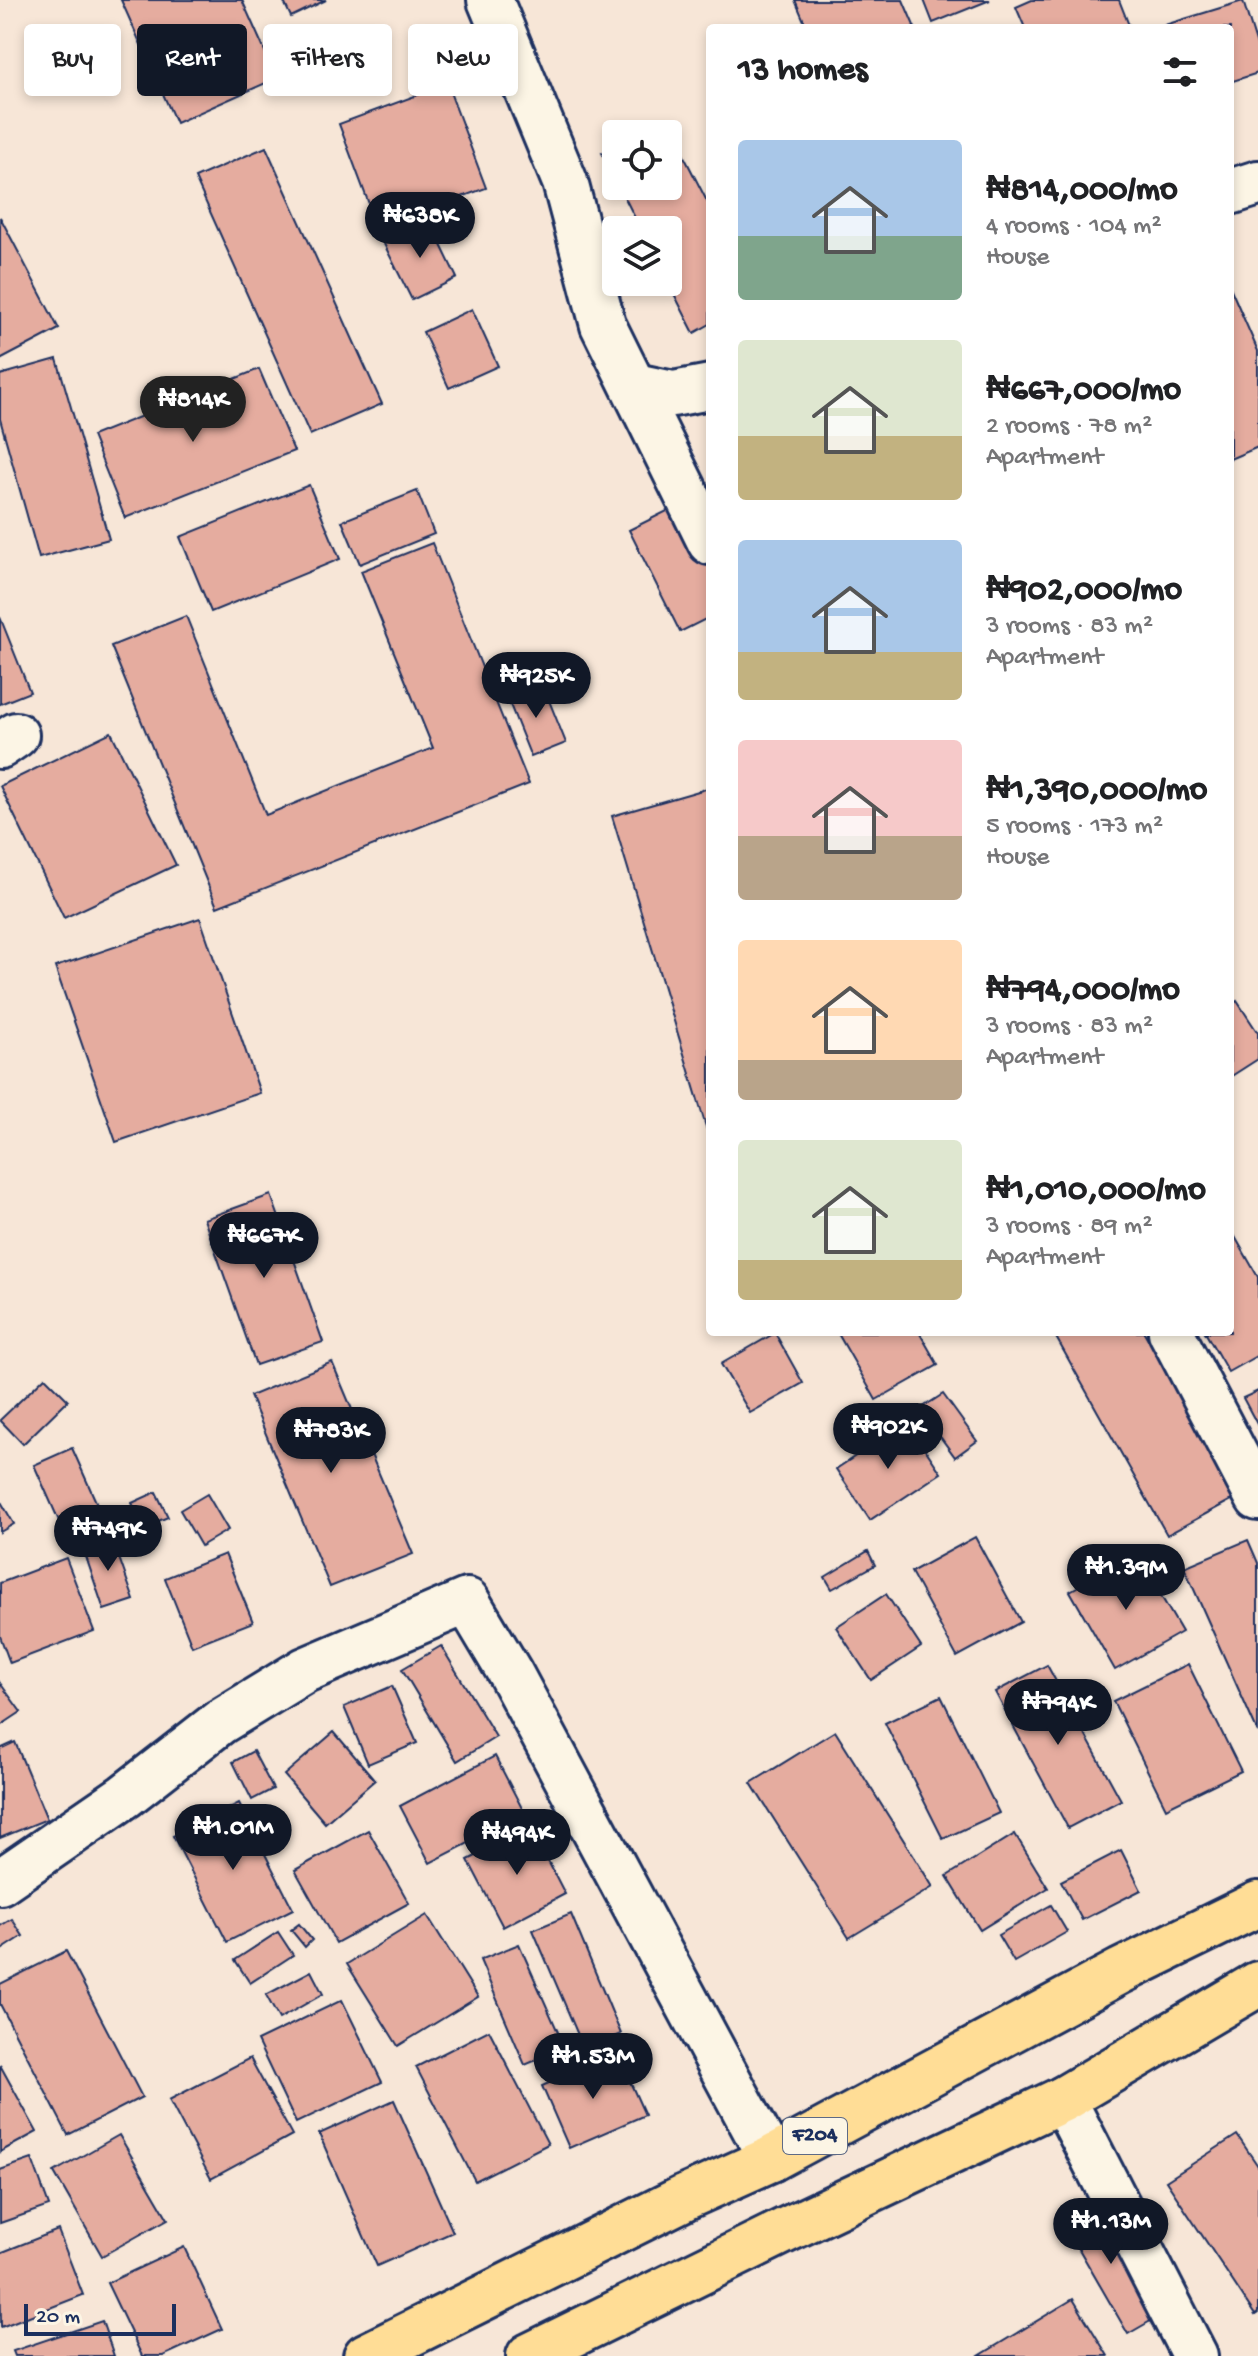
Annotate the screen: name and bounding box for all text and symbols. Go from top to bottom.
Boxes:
chip: Buy [24,24,121,96]
chip: Rent [137,24,247,96]
chip: Filters [263,24,392,96]
chip: New [408,24,518,96]
icon: filters [1158,50,1202,94]
text: 13 homes [738,52,868,92]
map controls [602,120,682,296]
button: locate [602,120,682,200]
icon: home [802,172,898,268]
text: ₦814,000/mo [986,172,1178,212]
pin: ₦638K [364,192,476,260]
text: ₦638K [383,202,457,233]
text: 4 rooms · 104 m² [986,212,1162,243]
button: layers [602,216,682,296]
text: House [986,243,1050,274]
icon: home [802,372,898,468]
text: ₦667,000/mo [986,372,1181,412]
pin: ₦814K [137,376,249,444]
text: ₦814K [158,386,228,417]
text: 2 rooms · 78 m² [986,412,1152,443]
text: Apartment [986,443,1103,474]
icon: home [802,572,898,668]
text: ₦902,000/mo [986,572,1182,612]
text: 3 rooms · 83 m² [986,612,1153,643]
text: Apartment [986,643,1103,674]
pin: ₦925K [480,652,592,720]
text: ₦925K [500,662,572,693]
icon: home [802,772,898,868]
text: ₦1,390,000/mo [986,772,1208,812]
text: 5 rooms · 173 m² [986,812,1163,843]
text: House [986,843,1050,874]
icon: home [802,972,898,1068]
text: ₦794,000/mo [986,972,1180,1012]
text: 3 rooms · 83 m² [986,1012,1153,1043]
text: Apartment [986,1043,1103,1074]
icon: home [802,1172,898,1268]
text: ₦1,010,000/mo [986,1172,1206,1212]
pin: ₦667K [208,1212,320,1280]
text: 3 rooms · 89 m² [986,1212,1153,1243]
text: ₦667K [228,1222,300,1253]
text: Apartment [986,1243,1103,1274]
pin: ₦902K [832,1403,944,1471]
pin: ₦783K [275,1407,387,1475]
text: ₦902K [851,1413,925,1444]
text: ₦783K [294,1417,368,1448]
pin: ₦749K [52,1505,164,1573]
text: ₦749K [72,1515,144,1546]
pin: ₦1.39M [1061,1544,1191,1612]
text: ₦1.39M [1085,1554,1167,1585]
pin: ₦794K [1002,1679,1114,1747]
text: ₦794K [1022,1689,1094,1720]
pin: ₦1.01M [168,1804,298,1872]
pin: ₦494K [461,1809,573,1877]
text: ₦1.01M [193,1814,273,1845]
text: ₦494K [482,1819,552,1850]
pin: ₦1.53M [528,2033,658,2101]
text: ₦1.53M [552,2043,634,2074]
road number: F204 [783,2118,847,2154]
pin: ₦1.13M [1046,2198,1176,2266]
text: ₦1.13M [1071,2208,1151,2239]
scale bar [24,2300,176,2336]
text: 20 m [36,2305,80,2331]

